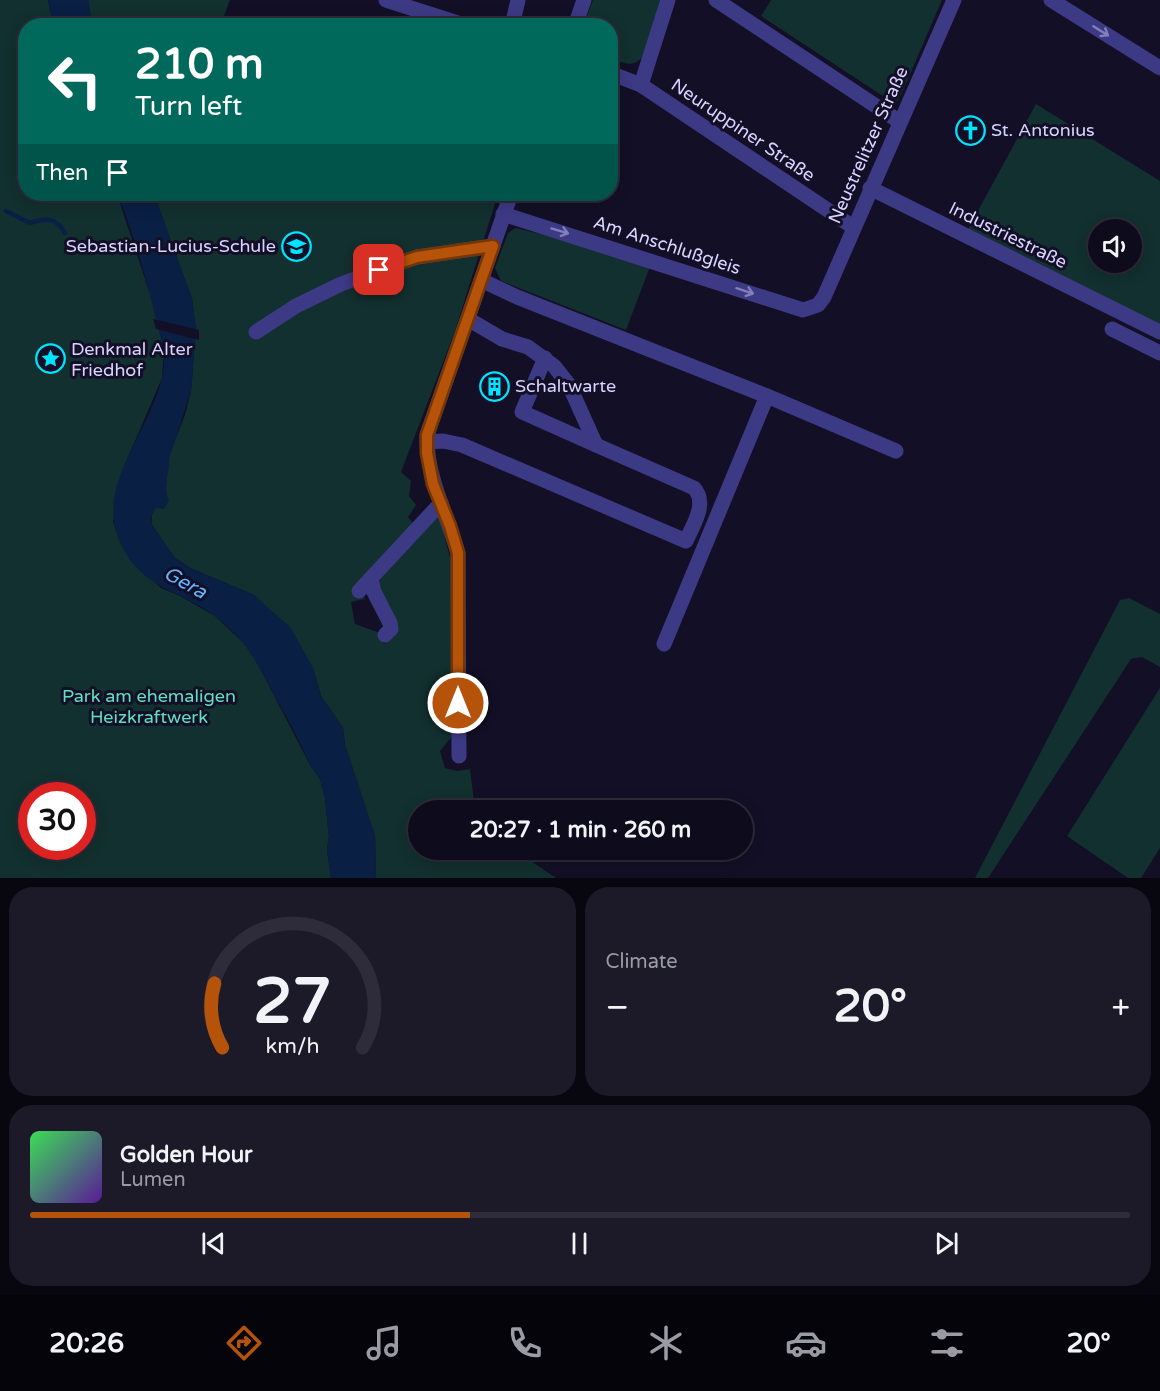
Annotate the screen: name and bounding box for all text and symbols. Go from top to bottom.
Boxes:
one-way arrow [1092,25,1109,37]
text: 210 m [135,39,264,90]
icon: left [36,42,114,120]
street label: Neustrelitzer Straße [823,63,913,227]
street label: Neuruppiner Straße [667,74,819,186]
text: Turn left [135,90,242,123]
church icon: St. Antonius [954,114,986,146]
place label: St. Antonius [991,119,1095,141]
icon: arrive [101,156,134,189]
text: Then [36,160,89,186]
street label: Industriestraße [945,197,1071,273]
street label: Am Anschlußgleis [591,211,743,279]
map controls [1088,219,1142,273]
button: sound [1088,219,1142,273]
one-way arrow [550,226,569,237]
school or university icon: Sebastian-Lucius-Schule [281,230,313,262]
place label: Sebastian-Lucius-Schule [66,235,276,257]
pin [353,244,404,295]
icon: arrive [362,253,395,286]
one-way arrow [735,286,754,297]
place label: Denkmal Alter Friedhof [71,338,193,381]
place icon: Denkmal Alter Friedhof [34,343,66,375]
building icon: Schaltwarte [478,370,510,402]
place label: Schaltwarte [515,375,616,397]
water label: Gera [159,562,211,605]
position arrow [426,671,490,735]
park label: Park am ehemaligen Heizkraftwerk [62,685,236,728]
speed limit sign: 30 [18,782,96,860]
text: 20:27 · 1 min · 260 m [470,817,691,843]
text: Climate [606,950,678,974]
text: 27 [253,965,331,1040]
text: 20° [833,980,907,1034]
text: − [606,988,629,1027]
text: + [1111,988,1130,1027]
text: km/h [265,1034,319,1060]
text: Golden Hour [120,1142,252,1168]
text: Lumen [120,1168,186,1192]
icon: previous [197,1227,230,1260]
icon: pause [563,1227,596,1260]
icon: next [930,1227,963,1260]
icon: directions [223,1322,265,1364]
icon: music [363,1322,405,1364]
icon: phone [504,1322,546,1364]
icon: climate [645,1322,687,1364]
icon: car [785,1322,827,1364]
icon: filters [926,1322,968,1364]
text: 20:26 [49,1327,124,1360]
text: 20° [1067,1327,1111,1360]

